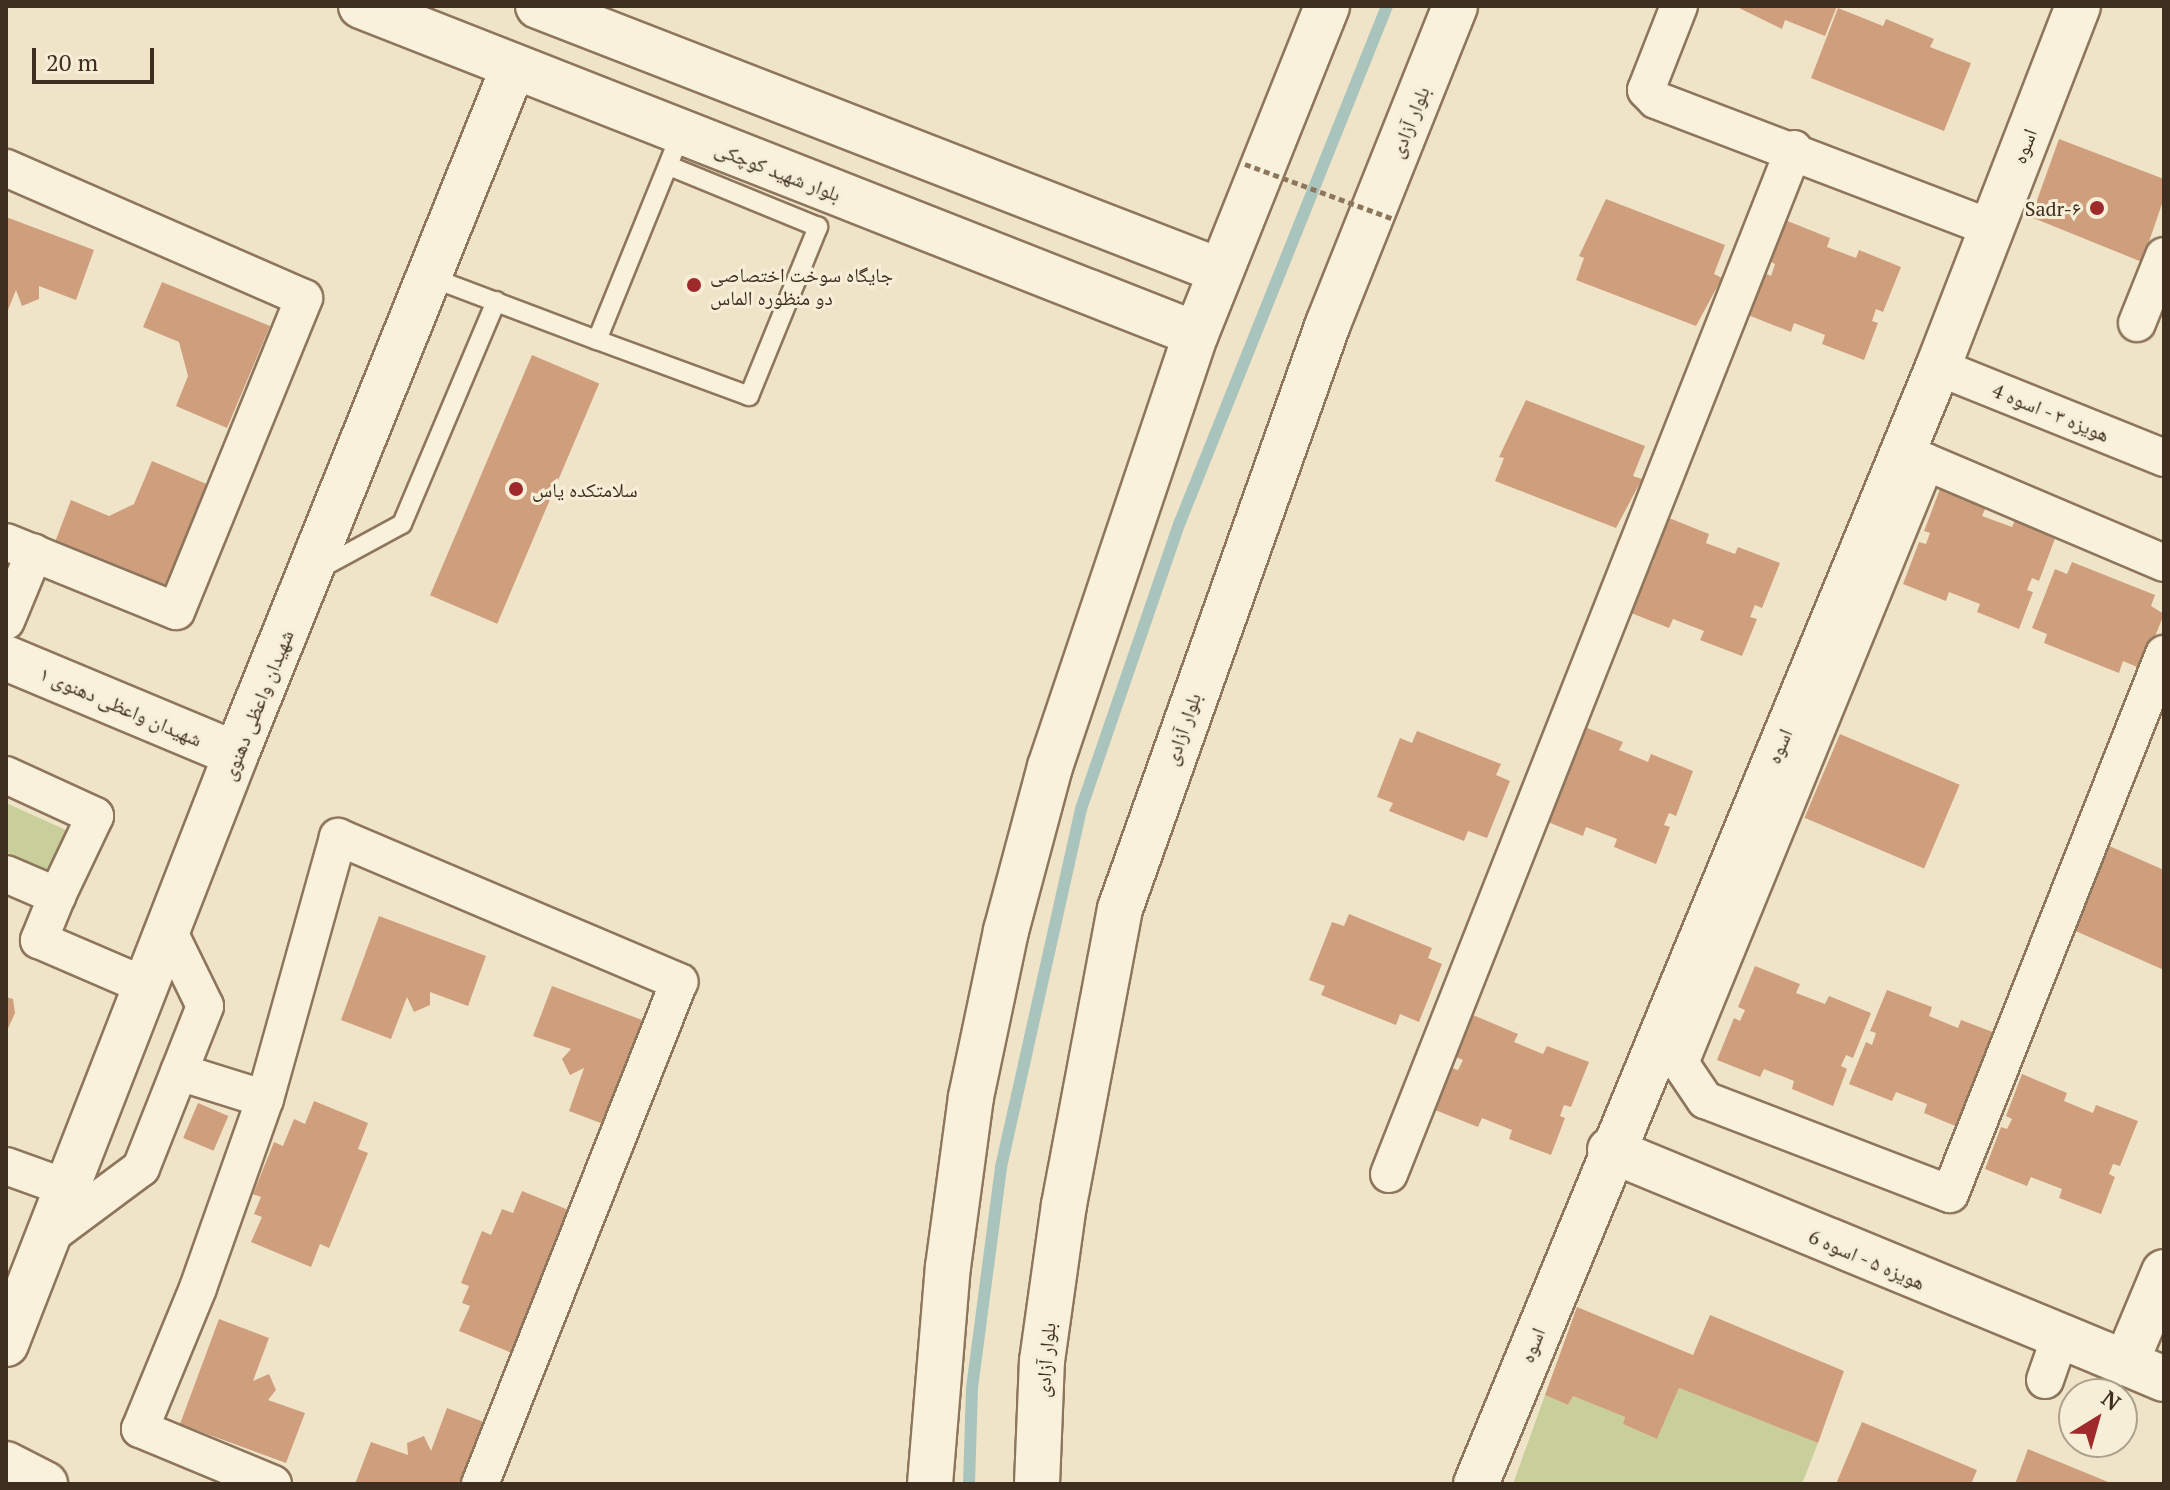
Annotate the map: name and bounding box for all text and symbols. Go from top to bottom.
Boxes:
scale bar [36,32,158,82]
text: 20 m [46,46,98,78]
street label: بلوار آزادی [1384,83,1434,161]
street label: اسوه [2006,125,2042,167]
street label: بلوار شهید کوچکی [712,136,844,206]
place label: Sadr-۶ [2025,196,2081,220]
marker: Sadr-۶ [2088,199,2106,217]
place label: جایگاه سوخت اختصاصی دو منظوره الماس [710,262,893,309]
marker: جایگاه سوخت اختصاصی دو منظوره الماس [685,276,703,294]
street label: هویزه ۳ - اسوه 4 [1988,377,2114,447]
place label: سلامتکده یاس [532,477,638,501]
marker: سلامتکده یاس [507,480,525,498]
street label: شهیدان واعظی دهنوی [216,626,298,784]
street label: شهیدان واعظی دهنوی ۱ [36,661,206,751]
street label: بلوار آزادی [1158,690,1206,768]
street label: اسوه [1761,725,1797,767]
street label: هویزه ۵ - اسوه 6 [1804,1223,1930,1295]
street label: بلوار آزادی [1030,1322,1060,1398]
street label: اسوه [1514,1324,1550,1366]
north arrow [2058,1378,2138,1458]
text: N [2096,1383,2127,1417]

